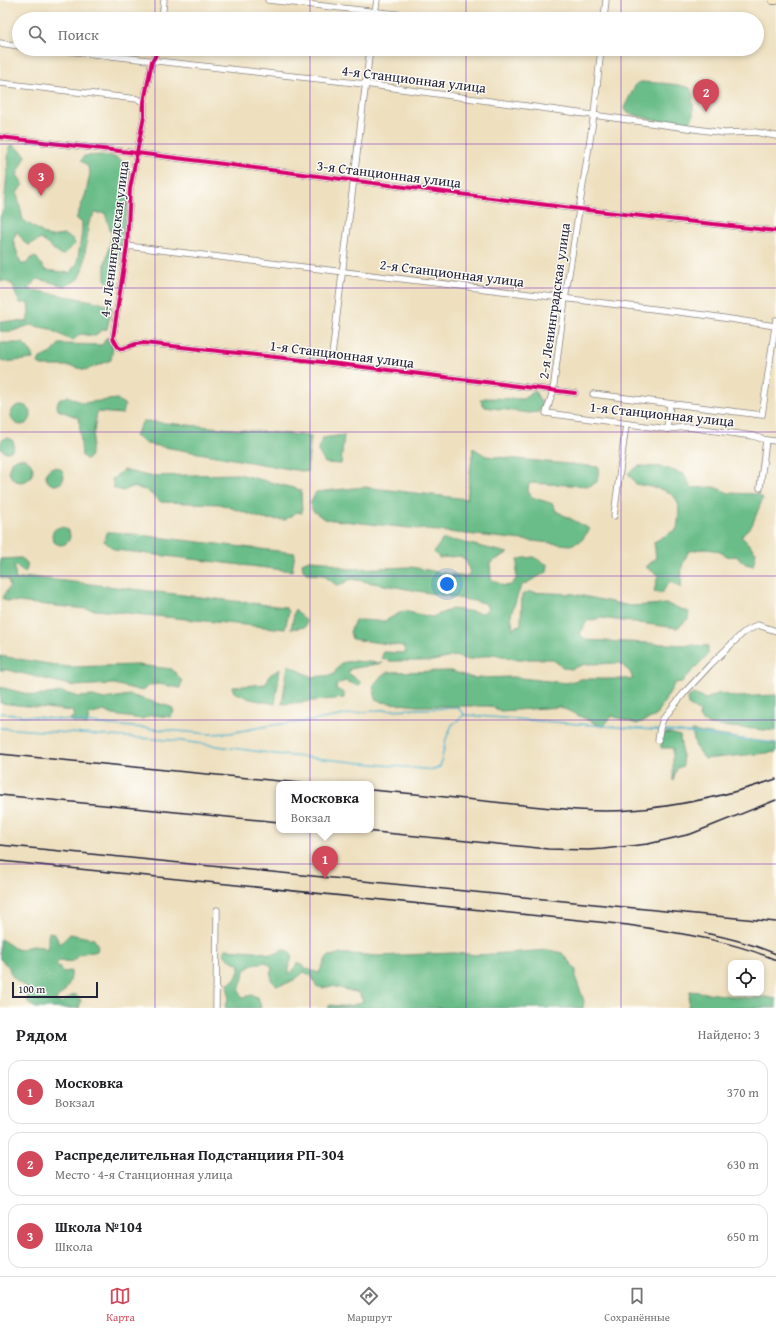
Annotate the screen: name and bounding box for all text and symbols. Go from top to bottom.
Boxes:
search box [12,12,764,56]
icon: search [26,23,48,45]
text: Поиск [58,24,99,45]
street label: 4-я Станционная улица [341,60,488,98]
pin: 2 [693,79,719,112]
street label: 3-я Станционная улица [316,155,463,193]
street label: 4-я Ленинградская улица [94,159,134,318]
pin: 3 [28,163,54,196]
street label: 2-я Ленинградская улица [533,221,575,380]
street label: 2-я Станционная улица [379,254,526,292]
street label: 1-я Станционная улица [269,335,416,373]
street label: 1-я Станционная улица [589,396,736,432]
your location [437,574,457,594]
popup [276,781,374,833]
text: Московка [291,787,359,808]
text: Вокзал [291,808,331,827]
pin: 1 [312,846,338,879]
map controls [728,960,764,996]
button: locate [728,960,764,996]
scale bar [12,980,98,999]
text: 100 m [18,981,45,997]
text: Рядом [16,1022,67,1047]
text: Найдено: 3 [698,1025,760,1044]
text: Московка [55,1072,123,1093]
text: 1 [27,1083,33,1102]
text: 370 m [727,1083,759,1102]
text: Вокзал [55,1093,95,1112]
text: Распределительная Подстанциия РП-304 [55,1144,344,1165]
text: 2 [27,1155,33,1174]
text: 630 m [727,1155,759,1174]
text: Место · 4-я Станционная улица [55,1165,233,1184]
text: Школа №104 [55,1216,142,1237]
text: 3 [27,1227,33,1246]
text: 650 m [727,1227,759,1246]
text: Школа [55,1237,93,1256]
tab: Карта [106,1285,135,1325]
tab: Маршрут [347,1285,392,1325]
tab: Сохранённые [604,1285,670,1325]

